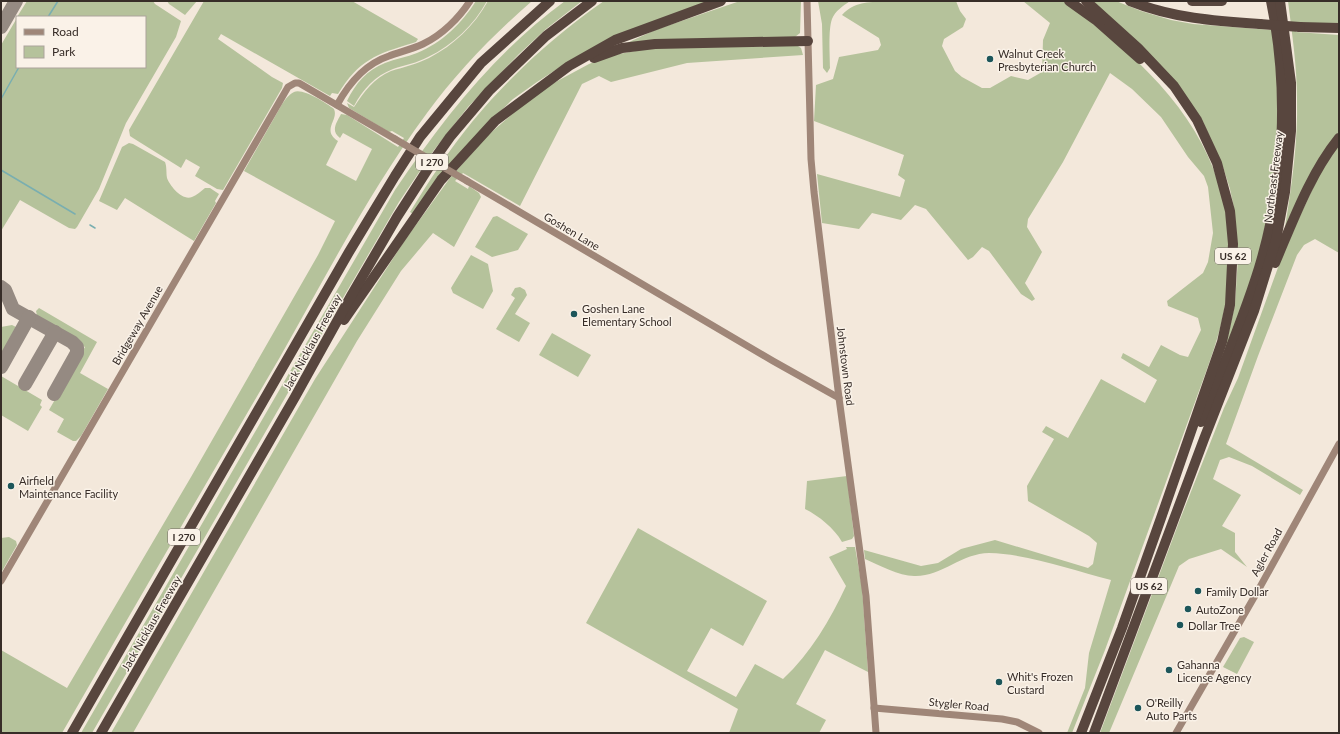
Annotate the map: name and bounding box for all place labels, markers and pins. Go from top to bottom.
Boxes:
place label: Walnut Creek Presbyterian Church [998,47,1096,73]
marker: Walnut Creek Presbyterian Church [985,54,995,64]
place label: Goshen Lane Elementary School [582,302,672,328]
marker: Goshen Lane Elementary School [569,309,579,319]
place label: Airfield Maintenance Facility [19,474,118,500]
marker: Airfield Maintenance Facility [6,481,16,491]
place label: Family Dollar [1206,585,1269,598]
marker: Family Dollar [1193,586,1203,596]
place label: AutoZone [1196,603,1244,616]
marker: AutoZone [1183,604,1193,614]
place label: Dollar Tree [1188,619,1240,632]
marker: Dollar Tree [1175,620,1185,630]
place label: Gahanna License Agency [1177,658,1252,684]
marker: Gahanna License Agency [1164,665,1174,675]
place label: Whit's Frozen Custard [1007,670,1073,696]
marker: Whit's Frozen Custard [994,677,1004,687]
place label: O'Reilly Auto Parts [1146,696,1197,722]
marker: O'Reilly Auto Parts [1133,703,1143,713]

